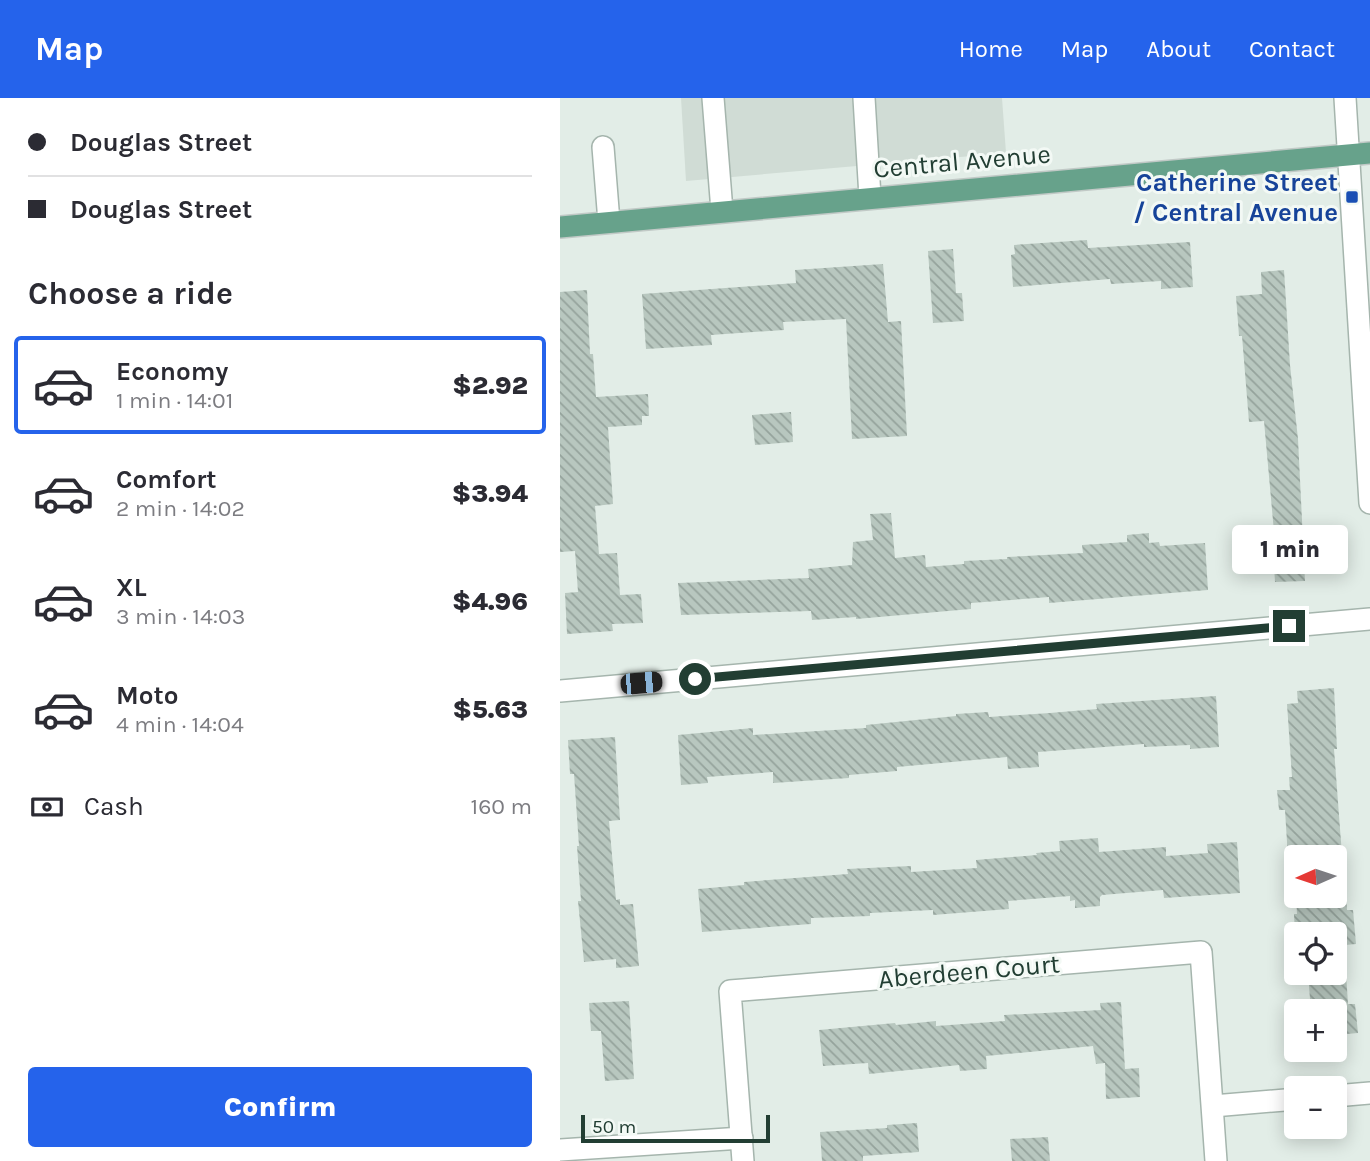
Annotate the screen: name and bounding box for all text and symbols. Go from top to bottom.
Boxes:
text: Map [35,30,103,68]
text: Home [959,35,1023,63]
text: Map [1061,35,1108,63]
text: About [1146,35,1211,63]
text: Contact [1249,35,1335,63]
text: Douglas Street [70,127,252,158]
street label: Central Avenue [872,138,1052,185]
place label: Catherine Street / Central Avenue [1133,167,1338,228]
marker: Catherine Street / Central Avenue [1344,189,1360,205]
text: Douglas Street [70,194,252,225]
text: Choose a ride [28,275,233,312]
icon: car [32,354,95,417]
text: Economy [116,356,228,387]
text: $2.92 [452,370,528,401]
text: 1 min · 14:01 [116,387,233,414]
icon: car [32,462,95,525]
text: Comfort [116,464,217,495]
text: $3.94 [452,478,528,509]
text: 2 min · 14:02 [116,495,245,522]
callout: 1 min [1231,524,1347,574]
text: 1 min [1260,536,1320,563]
icon: car [32,570,95,633]
text: XL [116,572,147,603]
text: $4.96 [452,586,528,617]
text: 3 min · 14:03 [116,603,245,630]
route end [1273,610,1305,642]
route start [679,663,711,695]
car [620,671,663,695]
icon: car [32,678,95,741]
text: Moto [116,680,178,711]
text: $5.63 [453,694,528,725]
text: 4 min · 14:04 [116,711,244,738]
icon: cash [28,788,66,826]
text: Cash [84,791,144,822]
text: 160 m [471,793,532,820]
north arrow [1284,845,1348,908]
map controls [1284,845,1347,1139]
button: locate [1284,922,1347,985]
street label: Aberdeen Court [877,948,1061,995]
button: + [1284,999,1347,1062]
button: Confirm [28,1067,532,1147]
button: − [1284,1076,1347,1139]
scale bar [581,1112,770,1144]
text: 50 m [592,1116,636,1138]

